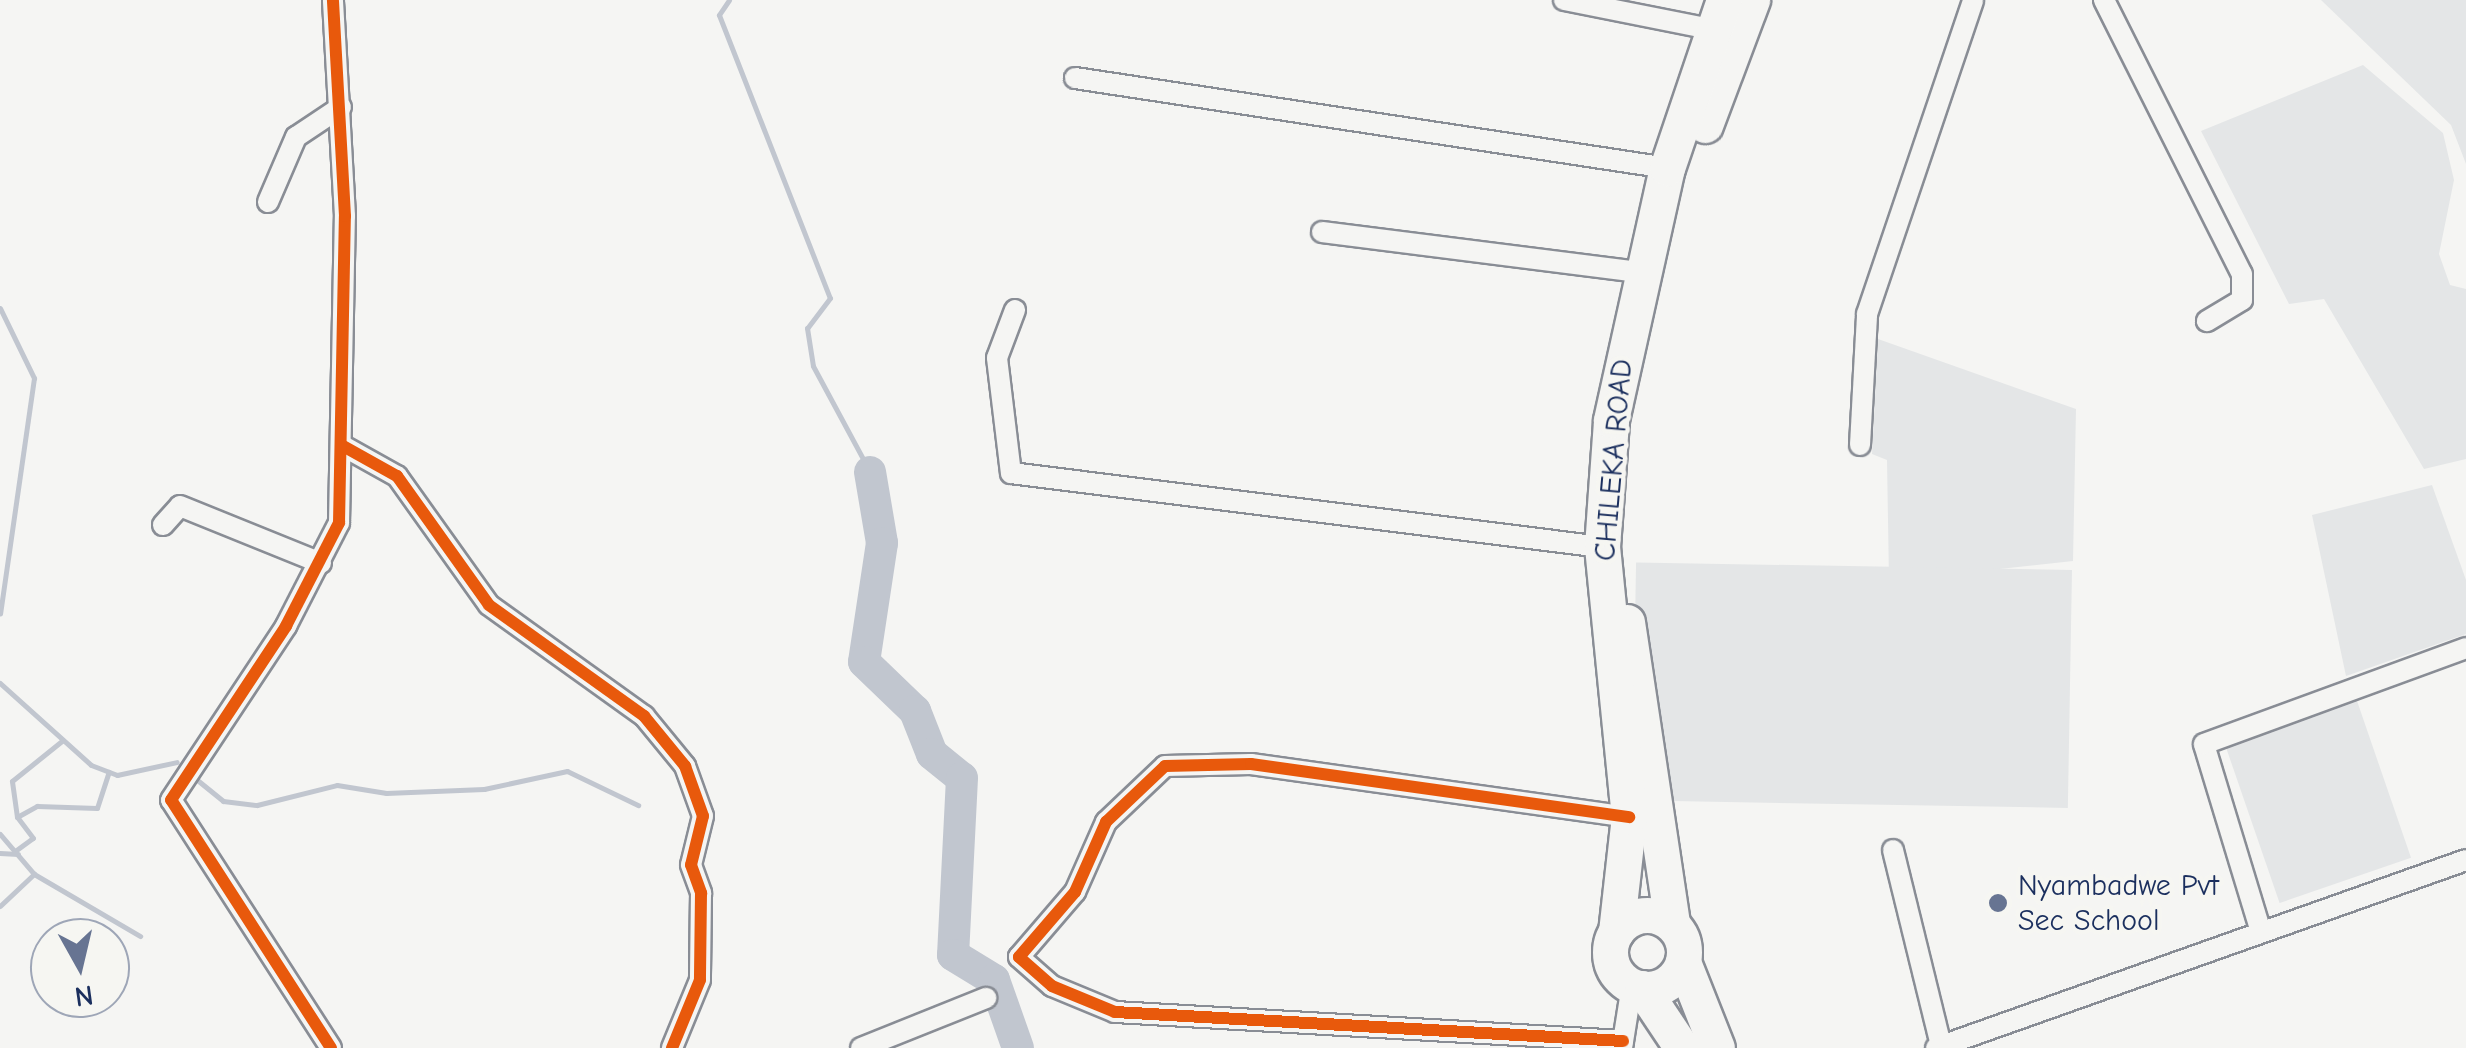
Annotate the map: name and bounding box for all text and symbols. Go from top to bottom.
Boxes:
street label: CHILEKA ROAD [1587,357,1641,563]
place label: Nyambadwe Pvt Sec School [2018,868,2219,938]
marker: Nyambadwe Pvt Sec School [1987,892,2009,914]
north arrow [30,918,130,1018]
text: N [73,979,95,1013]

